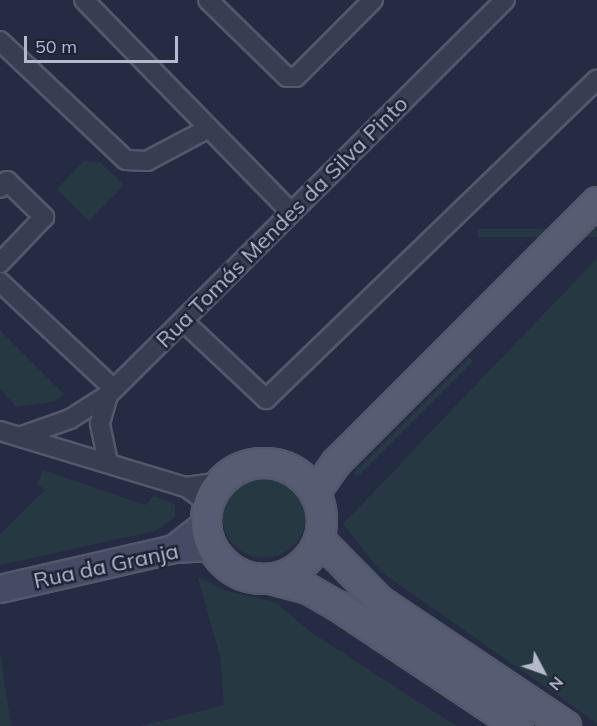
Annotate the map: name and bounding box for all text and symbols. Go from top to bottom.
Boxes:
scale bar [27,24,182,62]
text: 50 m [35,35,77,58]
street label: Rua Tomás Mendes da Silva Pinto [151,91,413,353]
street label: Rua da Granja [31,538,181,594]
north arrow [513,642,573,702]
text: N [545,673,568,695]

